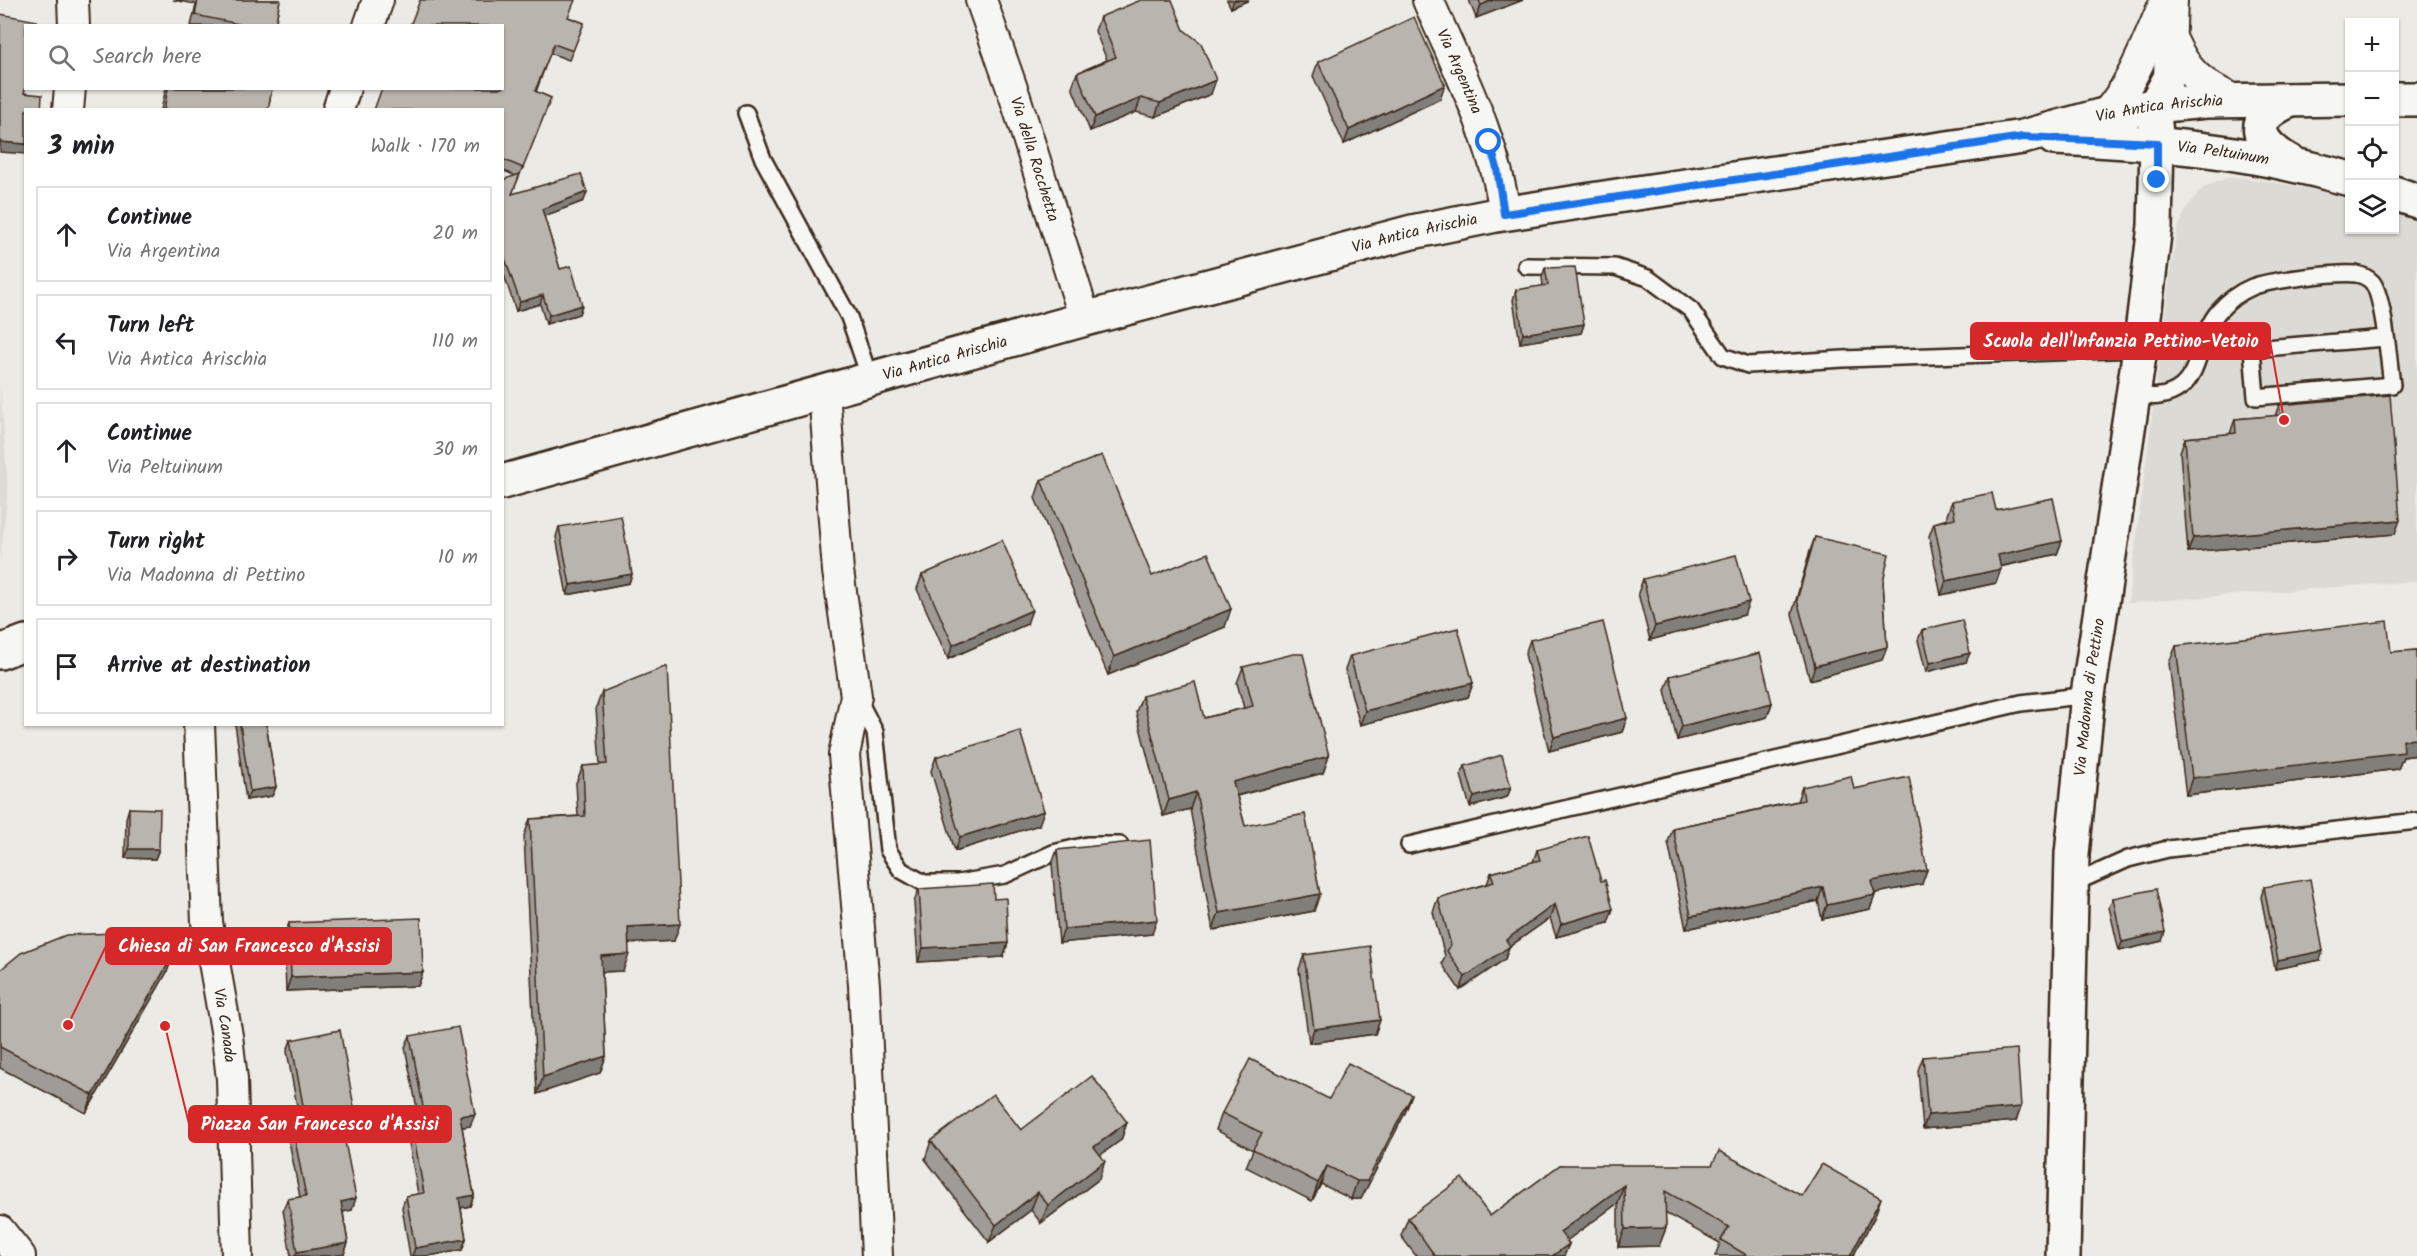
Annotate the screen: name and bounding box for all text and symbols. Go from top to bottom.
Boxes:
map controls [2345,18,2399,234]
button: + [2345,18,2399,72]
search box [24,24,504,90]
street label: Via Argentina [1430,25,1489,118]
text: Search here [93,40,201,75]
icon: search [45,41,78,74]
button: − [2345,72,2399,126]
street label: Via Antica Arischia [2094,88,2223,129]
street label: Via della Rocchetta [1003,94,1066,225]
text: 3 min [48,126,115,168]
button: locate [2345,126,2399,180]
route start [1475,128,1501,154]
text: Walk · 170 m [370,131,480,163]
street label: Via Peltuinum [2176,134,2272,172]
route end [2143,166,2169,192]
button: layers [2345,180,2399,234]
text: Continue [107,201,192,236]
street label: Via Antica Arischia [1349,207,1480,260]
icon: ahead [50,218,83,251]
text: 20 m [432,218,478,250]
text: Via Argentina [107,236,220,268]
text: Turn left [107,309,194,344]
callout: Scuola dell'Infanzia Pettino-Vetoio [1971,323,2270,359]
icon: left [50,326,83,359]
text: 110 m [432,326,478,358]
text: Scuola dell'Infanzia Pettino-Vetoio [1983,328,2259,357]
street label: Via Antica Arischia [880,329,1010,387]
text: Via Antica Arischia [107,344,267,376]
text: Continue [107,417,192,452]
icon: ahead [50,434,83,467]
text: 30 m [433,434,478,466]
text: Via Peltuinum [107,452,223,484]
text: Turn right [107,525,205,560]
icon: right [50,542,83,575]
text: 10 m [438,542,478,574]
text: Via Madonna di Pettino [107,560,305,592]
street label: Via Madonna di Pettino [2067,617,2112,777]
text: Arrive at destination [107,649,310,684]
icon: arrive [50,650,83,683]
callout: Chiesa di San Francesco d'Assisi [106,928,391,964]
text: Chiesa di San Francesco d'Assisi [118,933,380,962]
street label: Via Canada [206,986,242,1064]
callout: Piazza San Francesco d'Assisi [189,1106,451,1142]
text: Piazza San Francesco d'Assisi [201,1111,439,1140]

